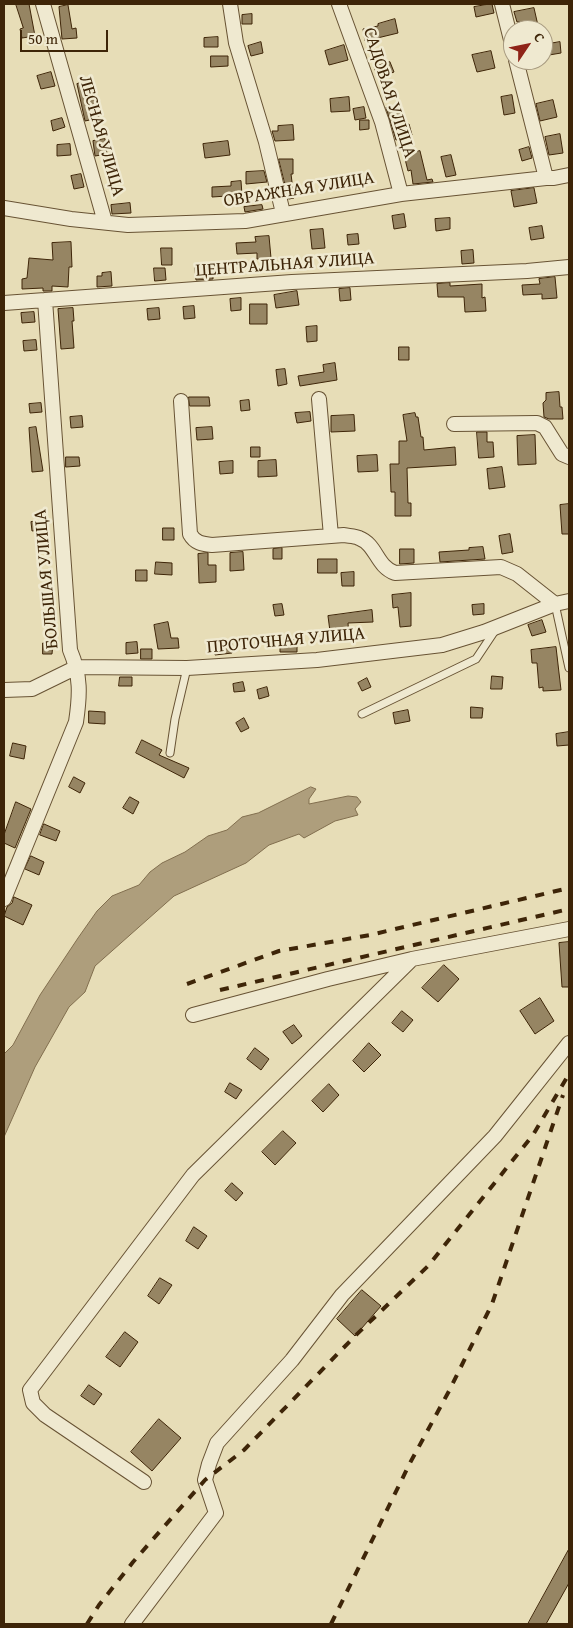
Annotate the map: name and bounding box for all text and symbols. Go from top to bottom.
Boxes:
scale bar [22,20,110,52]
north arrow [503,20,553,70]
street label: САДОВАЯ УЛИЦА [358,25,420,161]
text: 50 m [28,28,58,49]
text: С [529,28,550,46]
street label: ЛЕСНАЯ УЛИЦА [73,73,129,199]
street label: ОВРАЖНАЯ УЛИЦА [222,167,376,213]
street label: ЦЕНТРАЛЬНАЯ УЛИЦА [195,248,375,282]
street label: БОЛЬШАЯ УЛИЦА [30,508,64,650]
street label: ПРОТОЧНАЯ УЛИЦА [206,623,366,659]

